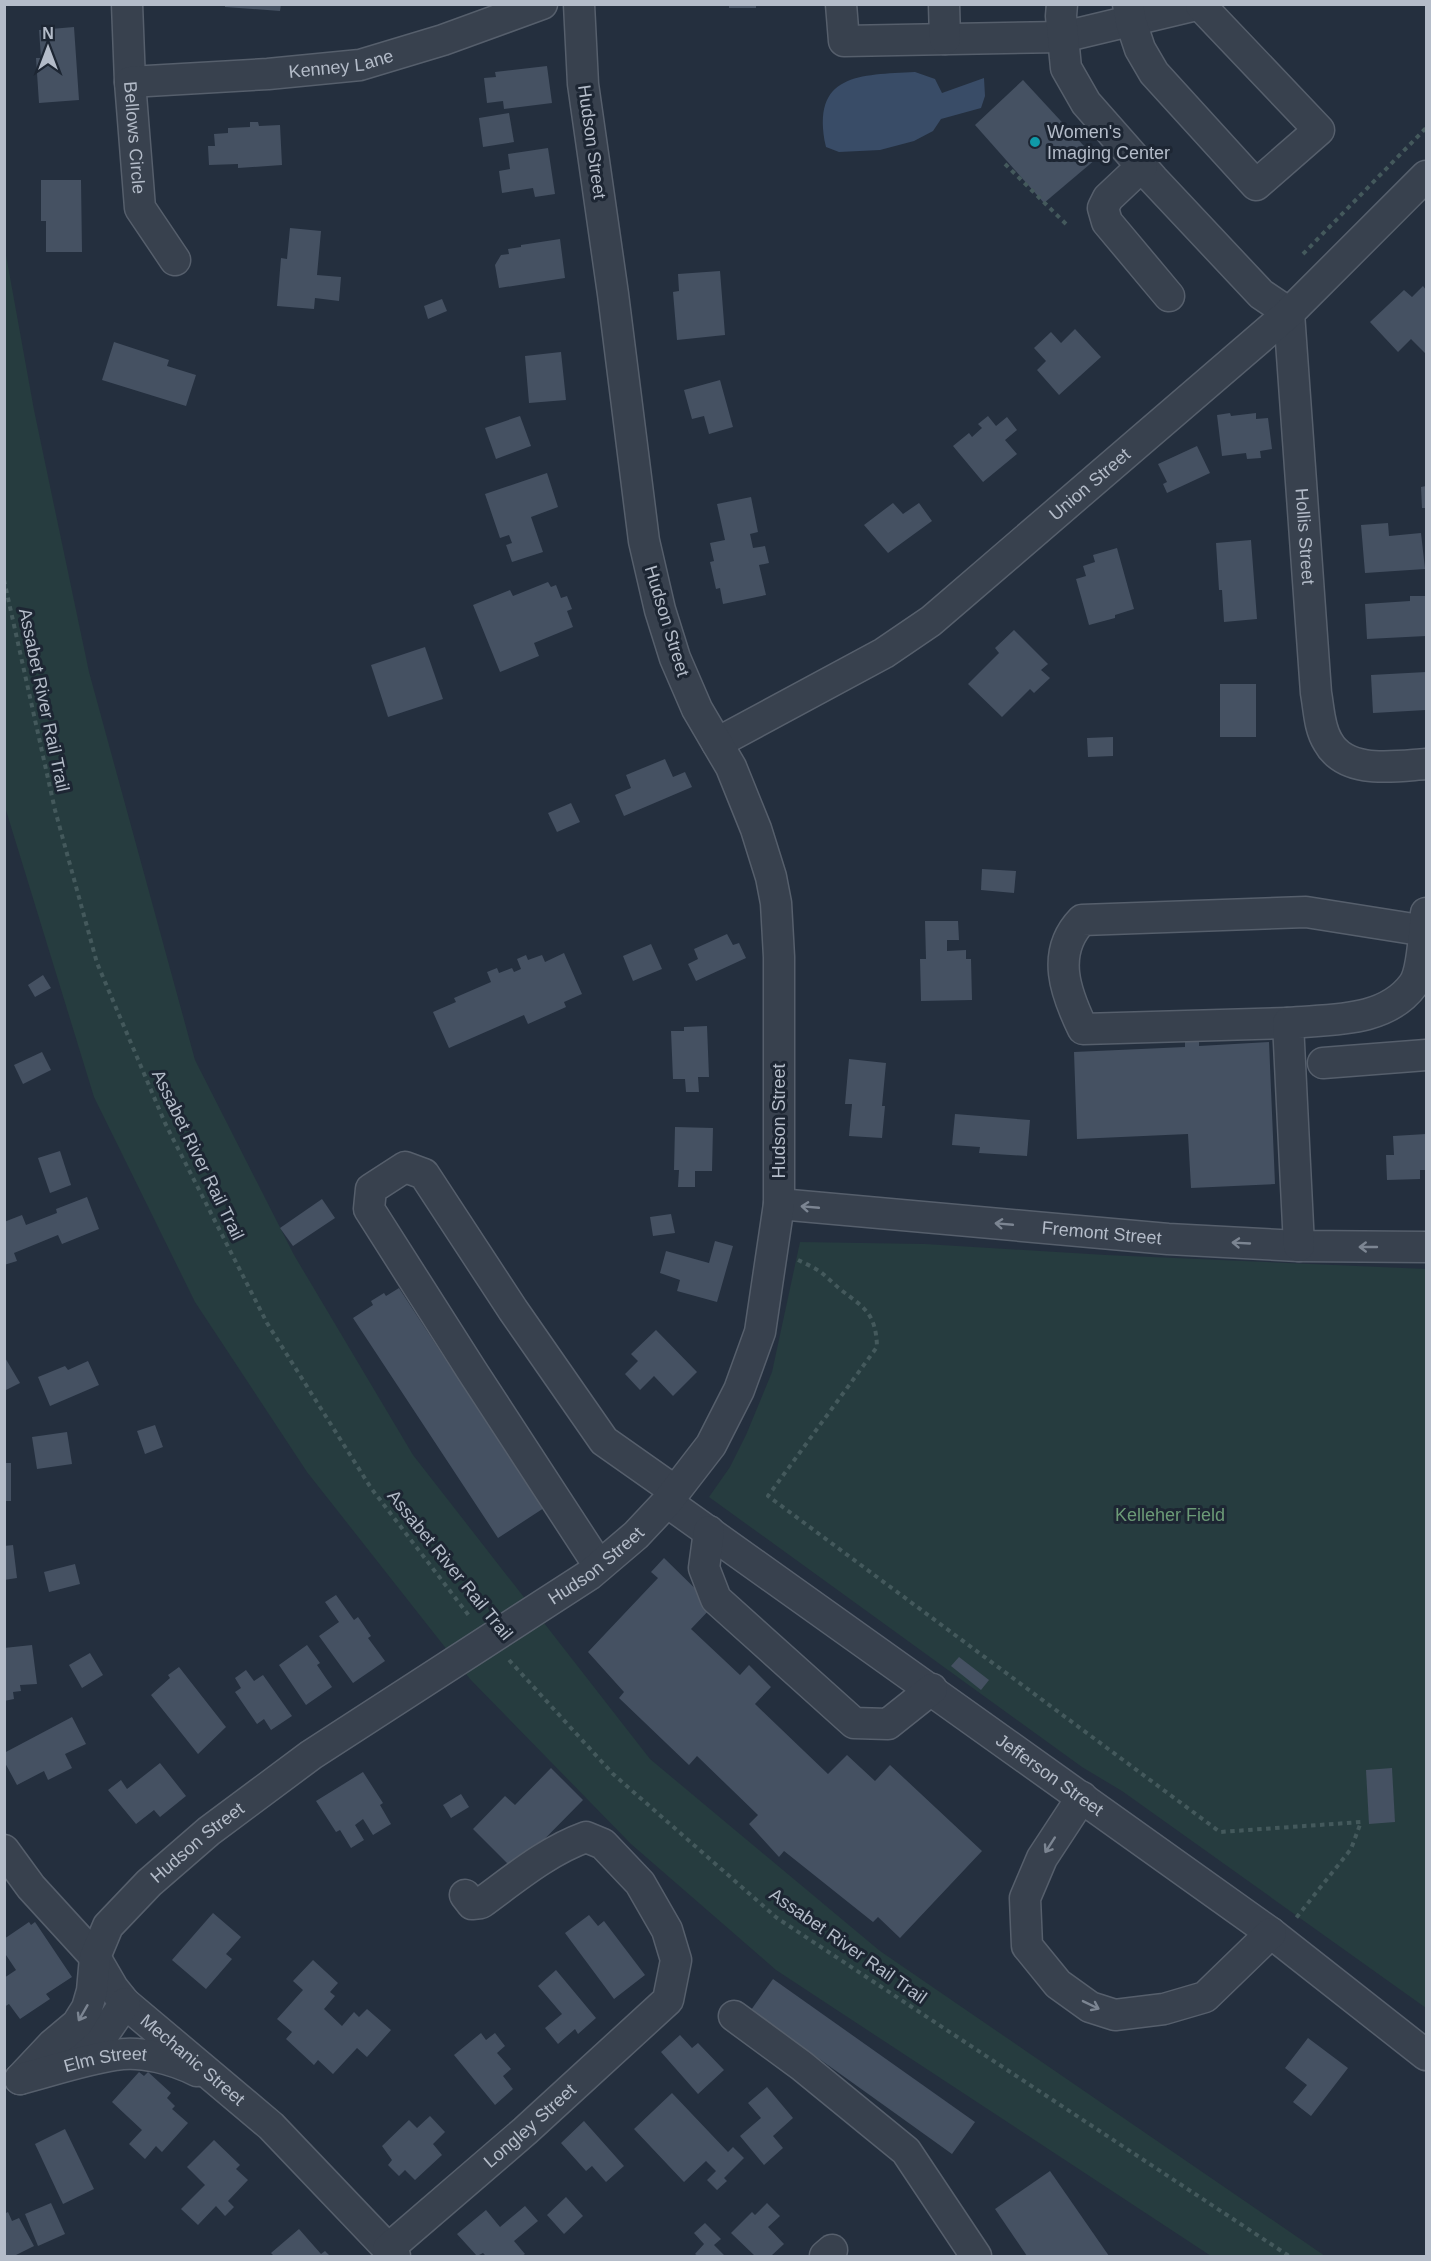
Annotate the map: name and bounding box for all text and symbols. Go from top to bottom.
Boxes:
north arrow [18,18,78,78]
text: N [42,25,54,42]
street label: Kenney Lane [288,46,396,82]
street label: Bellows Circle [120,81,149,195]
street label: Hudson Street [574,84,610,200]
place label: Women's Imaging Center [1047,122,1170,163]
marker: Women's Imaging Center [1028,135,1042,149]
street label: Union Street [1045,444,1134,525]
street label: Hollis Street [1291,487,1318,586]
street label: Hudson Street [641,563,693,679]
street label: Assabet River Rail Trail [15,606,73,794]
street label: Hudson Street [769,1063,789,1179]
street label: Assabet River Rail Trail [148,1067,248,1243]
one-way arrow [801,1201,821,1212]
one-way arrow [995,1218,1015,1229]
street label: Fremont Street [1041,1218,1162,1248]
one-way arrow [1231,1238,1251,1249]
one-way arrow [1359,1241,1379,1253]
street label: Assabet River Rail Trail [383,1486,517,1644]
park label: Kelleher Field [1115,1505,1225,1525]
street label: Hudson Street [545,1523,648,1609]
street label: Jefferson Street [992,1730,1107,1820]
street label: Hudson Street [146,1798,248,1887]
one-way arrow [1044,1837,1056,1853]
street label: Assabet River Rail Trail [766,1884,930,2008]
one-way arrow [1082,2000,1100,2012]
one-way arrow [77,2004,88,2022]
street label: Mechanic Street [136,2010,249,2109]
street label: Elm Street [62,2044,148,2076]
street label: Longley Street [480,2080,580,2172]

